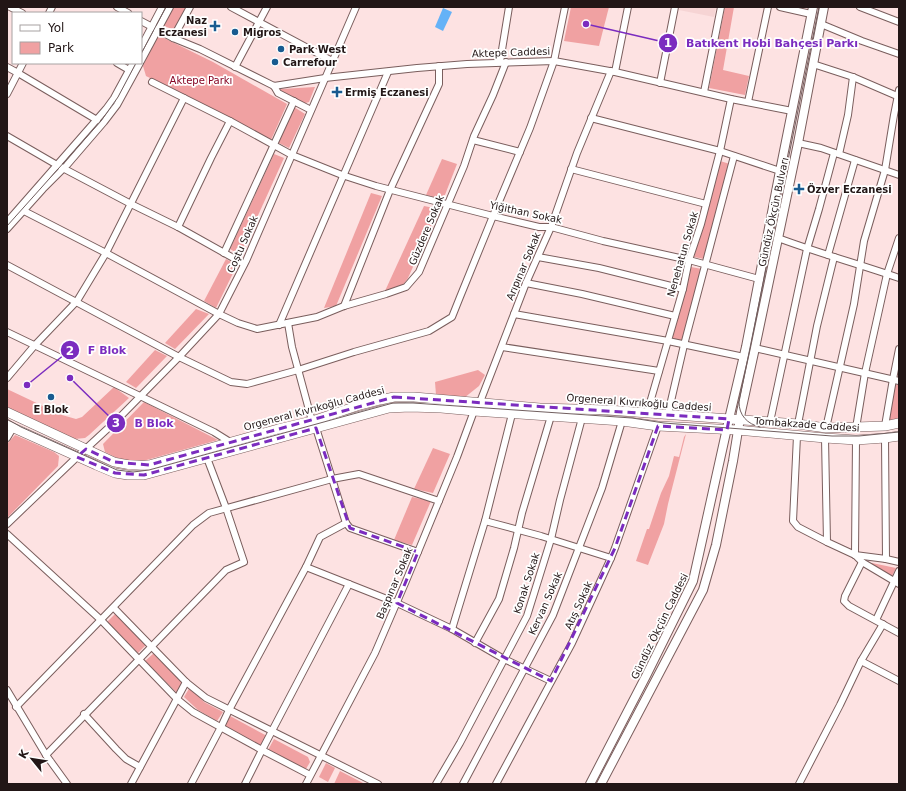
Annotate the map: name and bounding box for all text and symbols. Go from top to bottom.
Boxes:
legend [12,12,142,64]
place label: Naz Eczanesi [158,15,207,38]
text: Yol [47,21,64,35]
marker: Naz Eczanesi [210,21,220,31]
marker: Migros [230,27,240,37]
place label: Migros [243,27,281,38]
callout: Batıkent Hobi Bahçesi Parkı [658,32,865,55]
text: 1 [664,36,672,50]
text: Batıkent Hobi Bahçesi Parkı [686,37,858,50]
text: Park [48,41,74,55]
marker: Park West [276,44,286,54]
place label: Park West [289,44,346,55]
street label: Aktepe Caddesi [472,46,550,59]
marker: Carrefour [270,57,280,67]
place label: Carrefour [283,57,337,68]
park label: Aktepe Parkı [170,75,232,86]
marker: Ermiş Eczanesi [332,87,342,97]
place label: Ermiş Eczanesi [345,87,429,98]
street label: Gündüz Ökçün Bulvarı [756,156,790,268]
place label: Özver Eczanesi [807,182,892,195]
marker: Özver Eczanesi [794,184,804,194]
street label: Güzdere Sokak [407,193,446,267]
street label: Yiğithan Sokak [488,199,563,226]
street label: Nenehatun Sokak [665,210,700,298]
street label: Coştu Sokak [225,214,260,275]
street label: Arıpınar Sokak [504,230,543,302]
callout: F Blok [60,339,134,362]
text: 2 [66,344,74,358]
text: F Blok [88,344,127,357]
street label: Orgeneral Kıvrıkoğlu Caddesi [243,384,386,433]
marker: E Blok [46,392,56,402]
street label: Orgeneral Kıvrıkoğlu Caddesi [566,392,712,413]
place label: E Blok [34,404,69,415]
callout: B Blok [106,412,181,435]
street label: Tombakzade Caddesi [753,415,860,434]
text: 3 [112,416,120,430]
text: B Blok [134,417,174,430]
street label: Başpınar Sokak [374,545,415,621]
street label: Konak Sokak [511,551,542,615]
street label: Kervan Sokak [527,570,564,636]
street label: Gündüz Ökçün Caddesi [628,571,690,681]
street label: Atış Sokak [563,579,594,631]
north arrow [12,739,52,779]
text: K [16,747,32,761]

